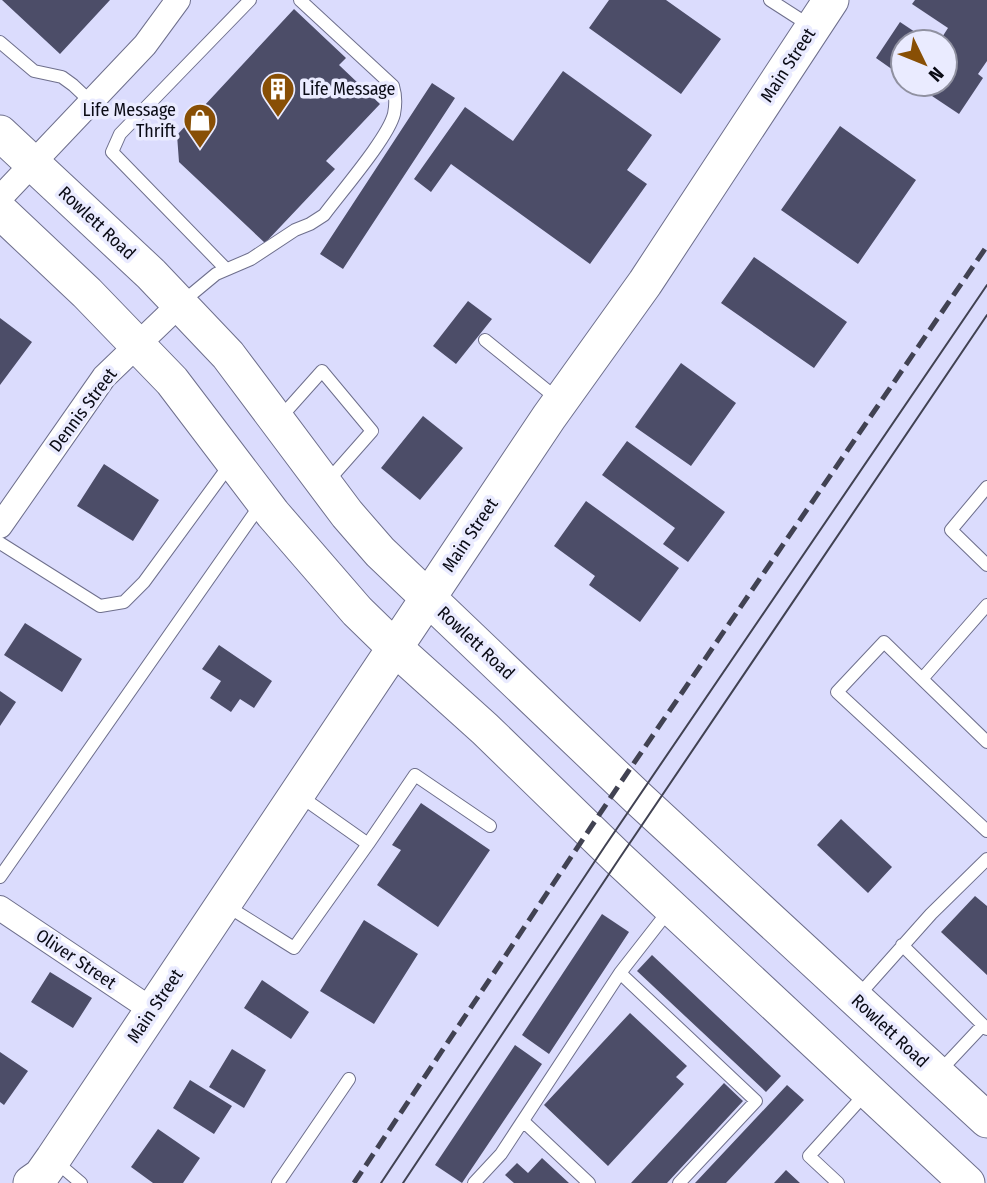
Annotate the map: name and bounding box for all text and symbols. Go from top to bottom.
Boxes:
street label: Main Street [756,24,820,106]
north arrow [889,28,959,98]
text: N [924,62,948,86]
building icon: Life Message [259,70,297,119]
place label: Life Message [302,78,396,100]
place label: Life Message Thrift [83,99,176,142]
shop icon: Life Message Thrift [181,101,219,150]
street label: Rowlett Road [54,182,140,264]
street label: Dennis Street [44,364,122,456]
street label: Main Street [437,494,503,576]
street label: Rowlett Road [433,602,519,684]
street label: Oliver Street [32,924,120,994]
street label: Main Street [122,965,188,1047]
street label: Rowlett Road [847,990,933,1072]

